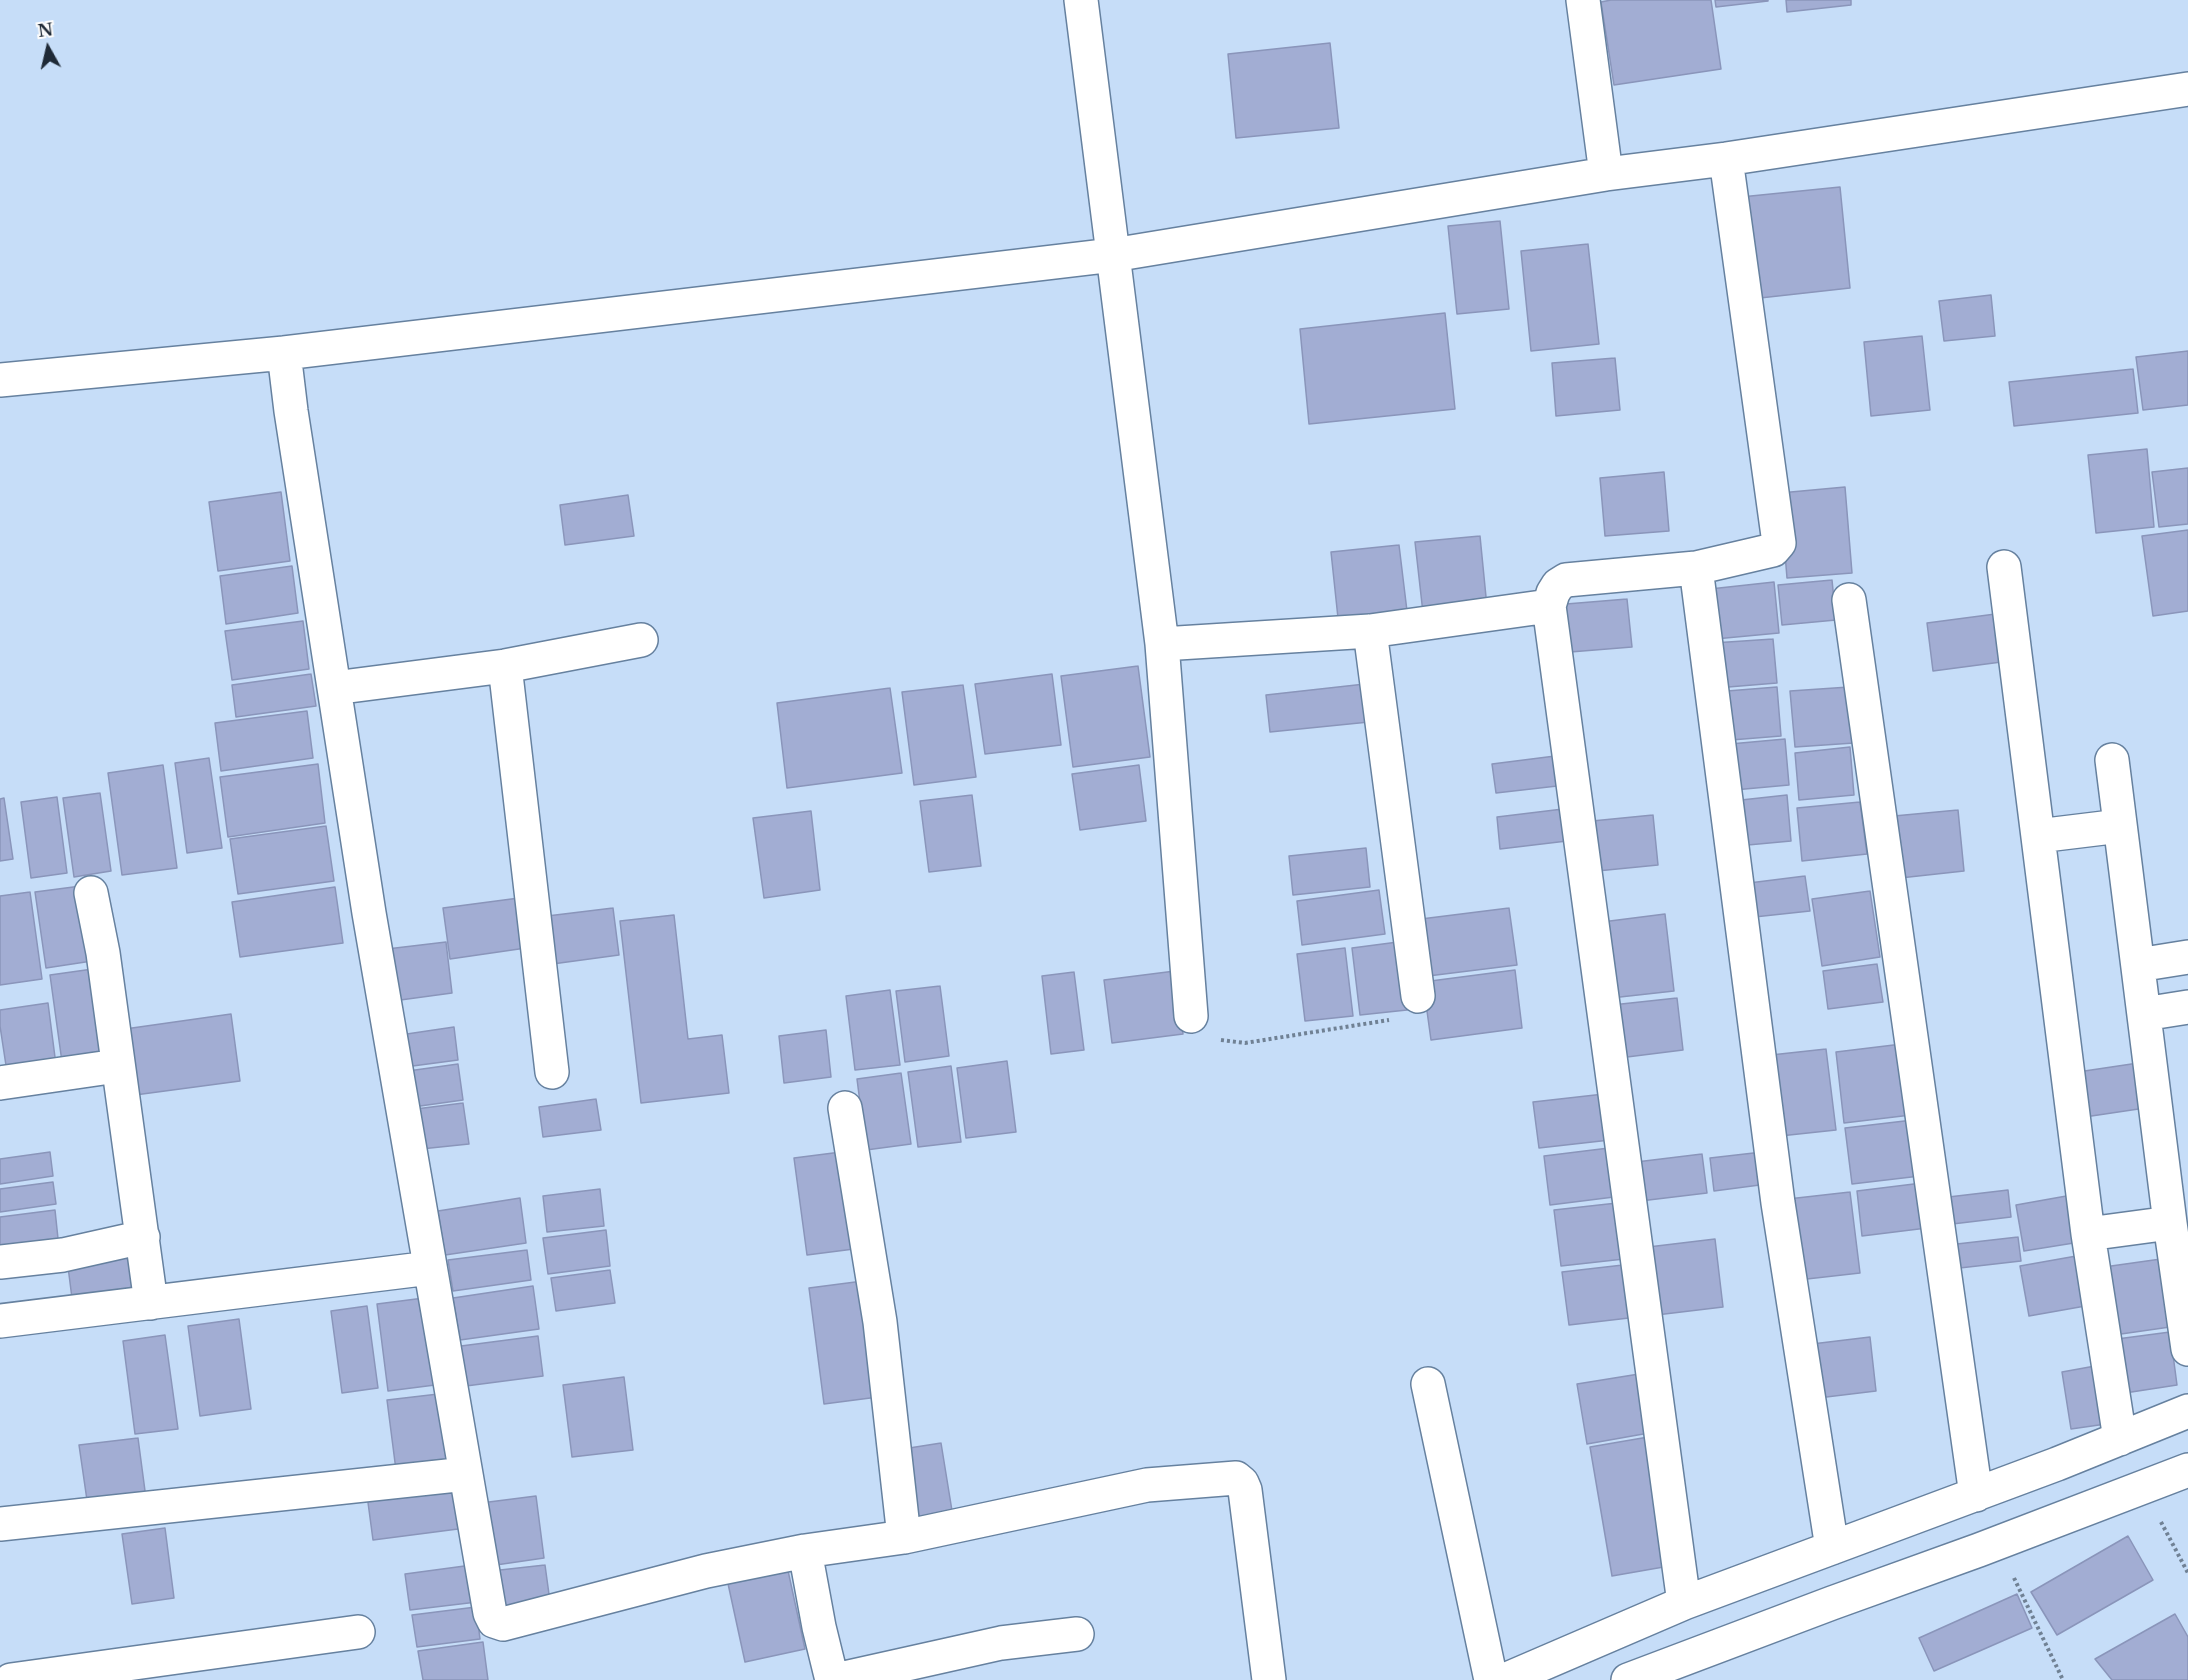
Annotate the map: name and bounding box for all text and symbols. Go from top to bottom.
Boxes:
north arrow [18,18,78,78]
text: N [37,19,54,41]

